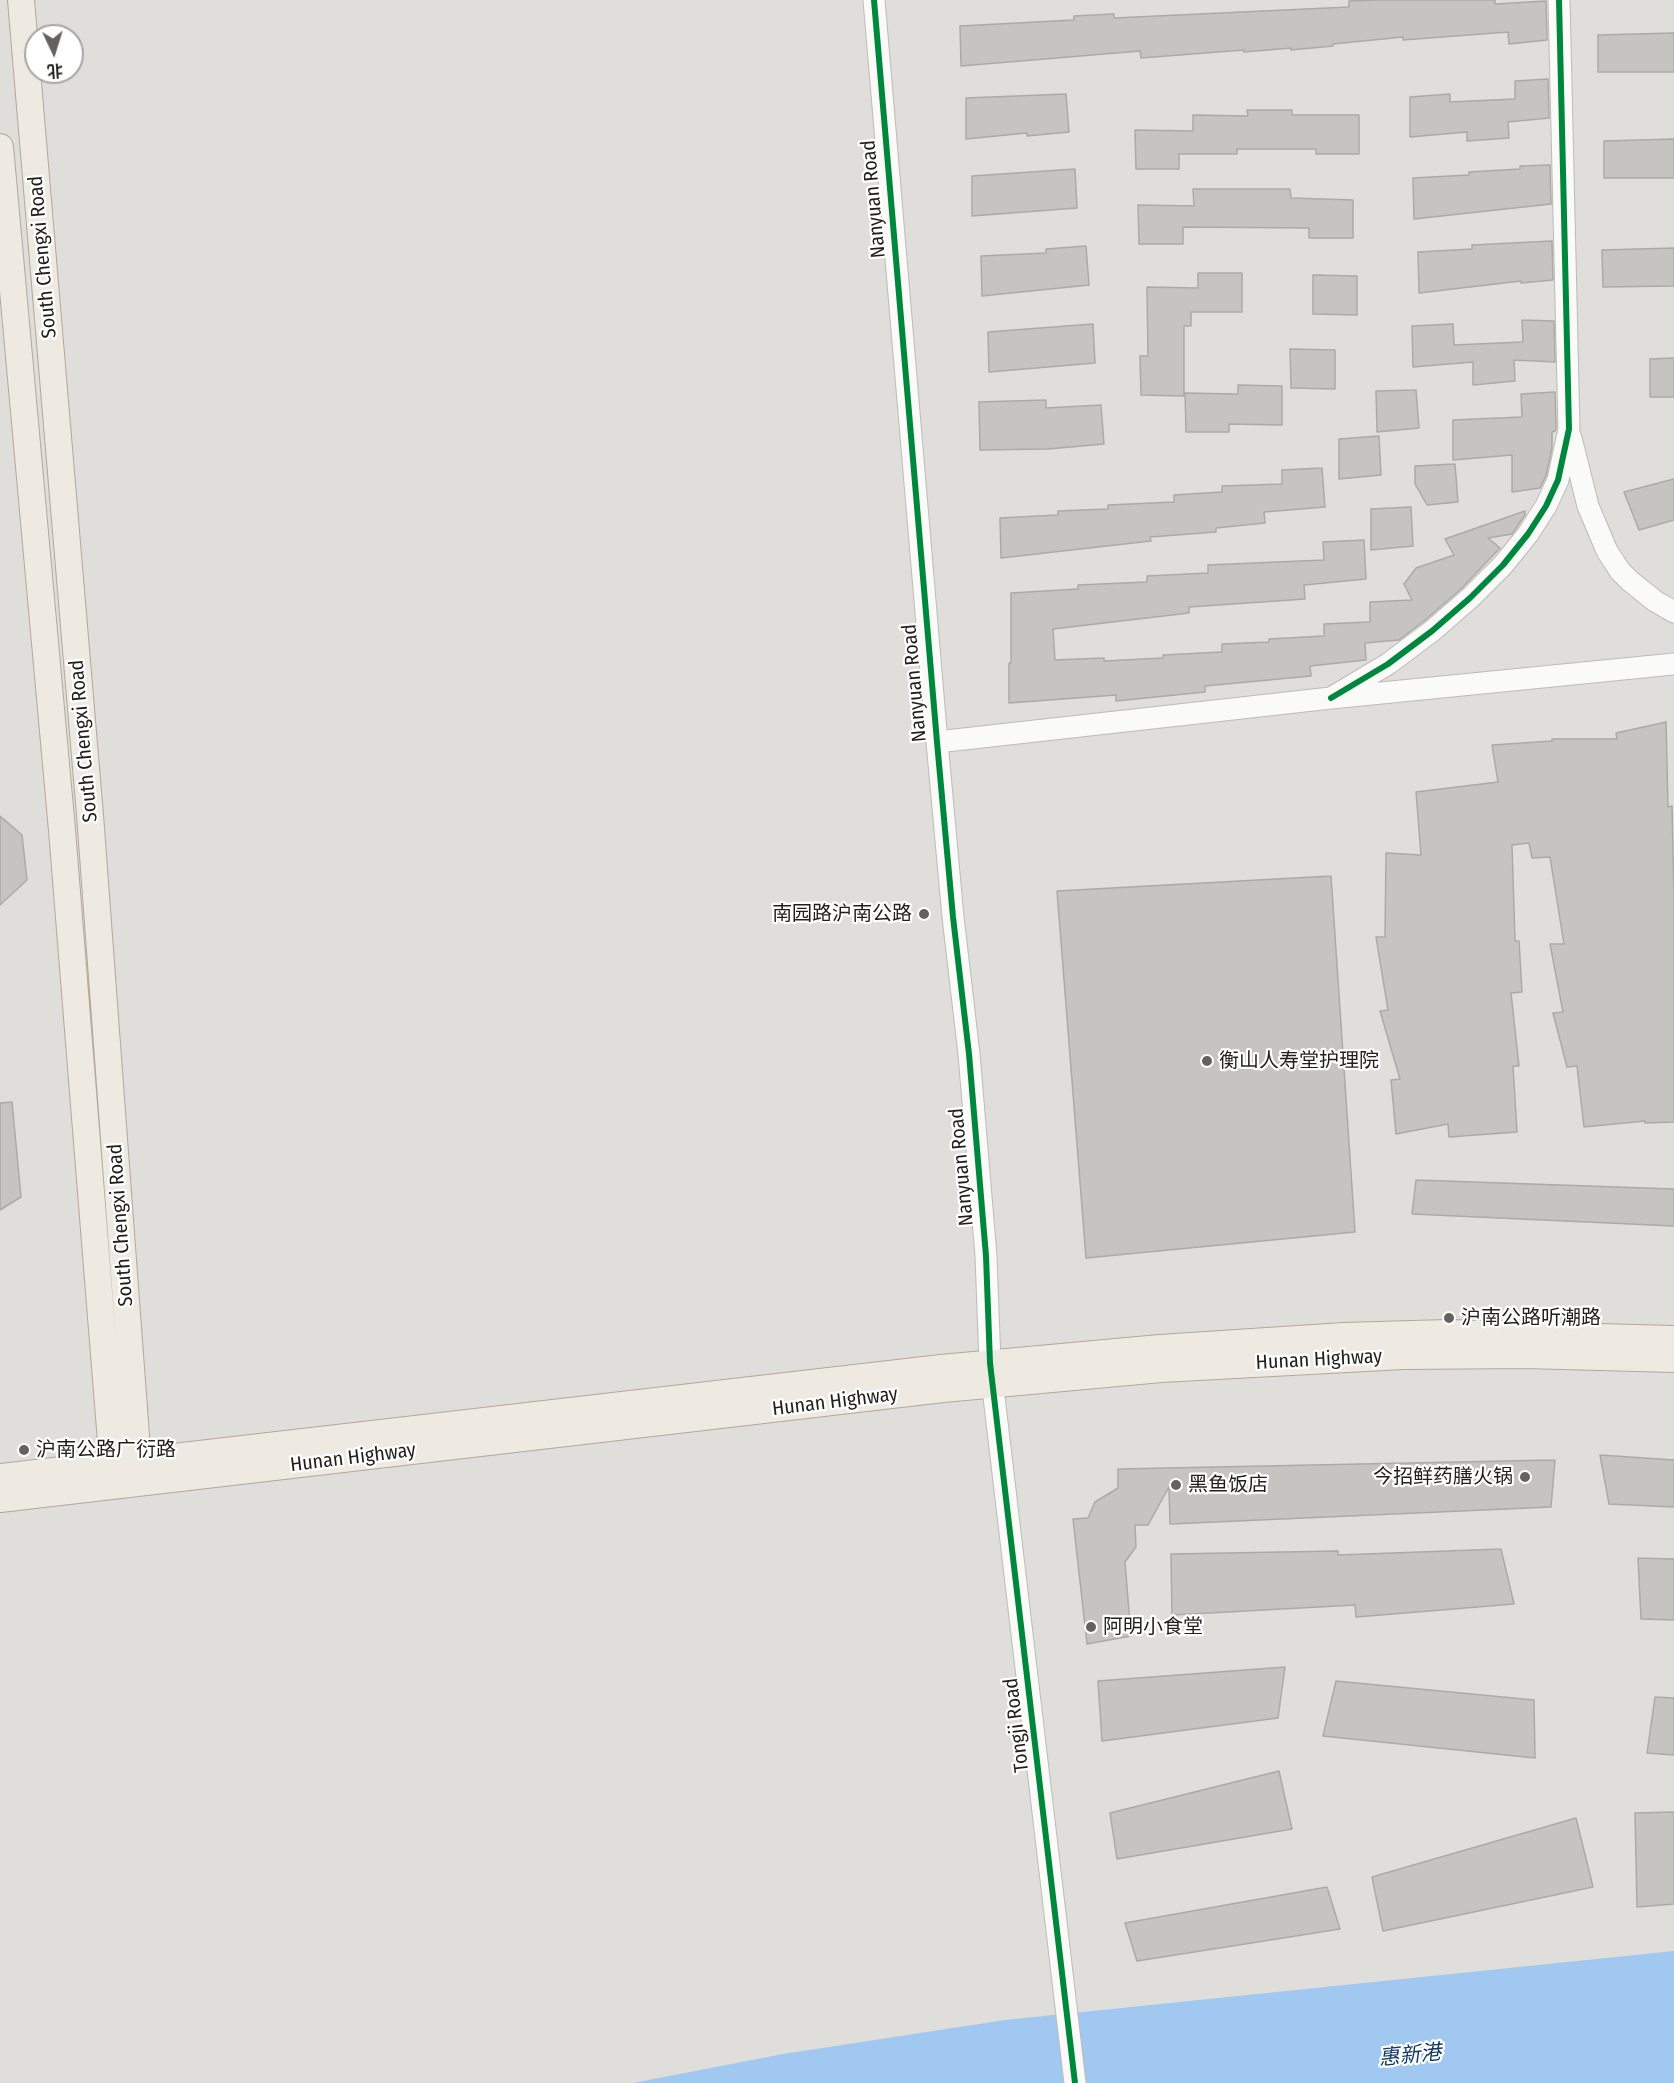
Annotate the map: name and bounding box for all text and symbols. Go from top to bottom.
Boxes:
north arrow [24,24,84,84]
text: 北 [47,60,64,80]
street label: Nanyuan Road [857,139,891,259]
street label: South Chengxi Road [24,175,62,339]
street label: Nanyuan Road [898,623,932,743]
street label: South Chengxi Road [65,659,103,823]
place label: 南园路沪南公路 [772,902,912,926]
marker: 南园路沪南公路 [917,907,931,921]
place label: 衡山人寿堂护理院 [1219,1049,1379,1073]
marker: 衡山人寿堂护理院 [1200,1054,1214,1068]
street label: Nanyuan Road [945,1107,979,1227]
street label: South Chengxi Road [103,1143,139,1307]
place label: 沪南公路听潮路 [1461,1306,1601,1330]
marker: 沪南公路听潮路 [1442,1311,1456,1325]
street label: Hunan Highway [1255,1345,1383,1375]
street label: Hunan Highway [771,1382,899,1422]
place label: 沪南公路广衍路 [36,1438,176,1462]
street label: Hunan Highway [289,1438,417,1478]
marker: 沪南公路广衍路 [17,1443,31,1457]
place label: 今招鲜药膳火锅 [1373,1465,1513,1489]
marker: 今招鲜药膳火锅 [1518,1470,1532,1484]
place label: 黑鱼饭店 [1188,1473,1268,1497]
marker: 黑鱼饭店 [1169,1478,1183,1492]
place label: 阿明小食堂 [1103,1615,1203,1639]
marker: 阿明小食堂 [1084,1620,1098,1634]
street label: Tongji Road [999,1676,1035,1774]
water label: 惠新港 [1377,2040,1443,2072]

